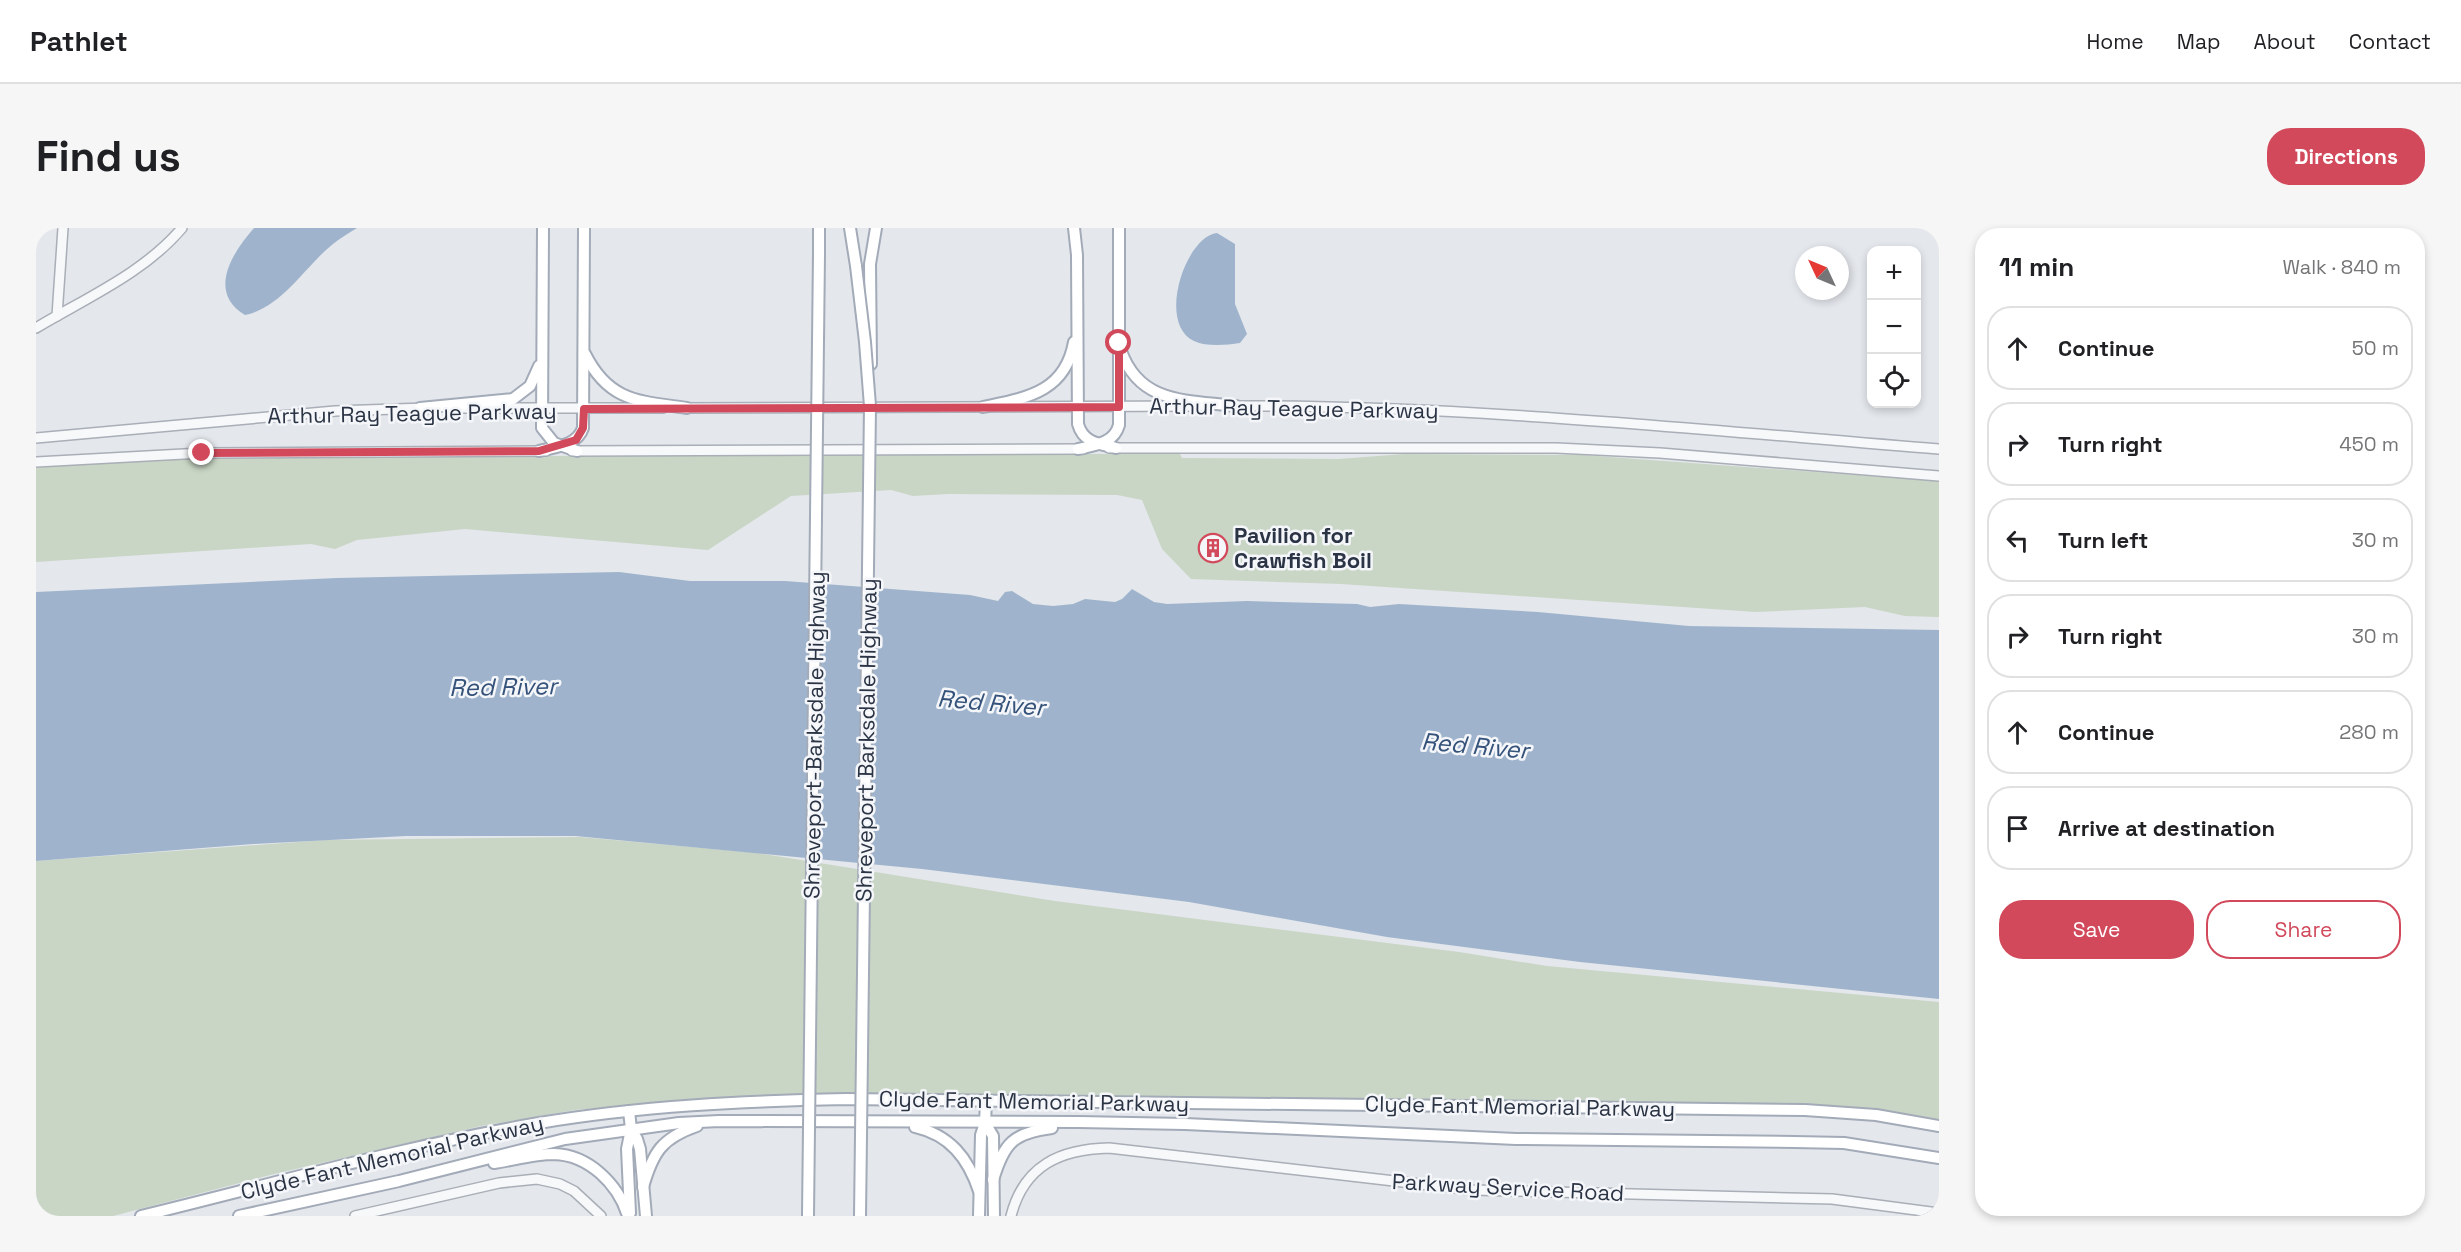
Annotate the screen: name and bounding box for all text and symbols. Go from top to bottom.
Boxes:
text: Pathlet [30,23,128,59]
text: Home [2086,28,2144,55]
text: Map [2177,28,2221,55]
text: About [2254,28,2316,55]
text: Contact [2349,28,2431,55]
button: Directions [2267,128,2425,185]
text: Find us [36,130,181,183]
north arrow [1795,246,1849,300]
map controls [1867,246,1921,408]
button: + [1867,246,1921,300]
text: 11 min [1999,250,2074,284]
text: Walk · 840 m [2282,254,2401,280]
button: − [1867,300,1921,354]
route start [1105,329,1131,355]
icon: ahead [2001,332,2034,365]
text: Continue [2058,334,2154,362]
text: 50 m [2352,335,2399,361]
button: locate [1867,354,1921,408]
street label: Arthur Ray Teague Parkway [1149,391,1439,425]
street label: Arthur Ray Teague Parkway [267,396,557,430]
icon: right [2001,428,2034,461]
text: Turn right [2058,430,2163,458]
text: 450 m [2339,431,2399,457]
route end [188,439,214,465]
place label: Pavilion for Crawfish Boil [1234,521,1372,574]
icon: left [2001,524,2034,557]
text: Turn left [2058,526,2148,554]
text: 30 m [2352,527,2399,553]
building icon: Pavilion for Crawfish Boil [1197,532,1229,564]
street label: Shreveport-Barksdale Highway [797,571,831,899]
street label: Shreveport Barksdale Highway [849,578,883,902]
icon: right [2001,620,2034,653]
text: Turn right [2058,622,2163,650]
text: 30 m [2352,623,2399,649]
water label: Red River [449,670,560,703]
water label: Red River [936,682,1049,723]
icon: ahead [2001,716,2034,749]
text: Continue [2058,718,2154,746]
text: 280 m [2339,719,2399,745]
water label: Red River [1420,725,1533,766]
icon: arrive [2001,812,2034,845]
text: Arrive at destination [2058,814,2275,842]
button: Save [1999,900,2194,959]
button: Share [2206,900,2401,959]
street label: Clyde Fant Memorial Parkway [879,1084,1189,1118]
street label: Clyde Fant Memorial Parkway [1365,1089,1675,1123]
street label: Clyde Fant Memorial Parkway [238,1108,546,1206]
street label: Parkway Service Road [1391,1167,1625,1207]

